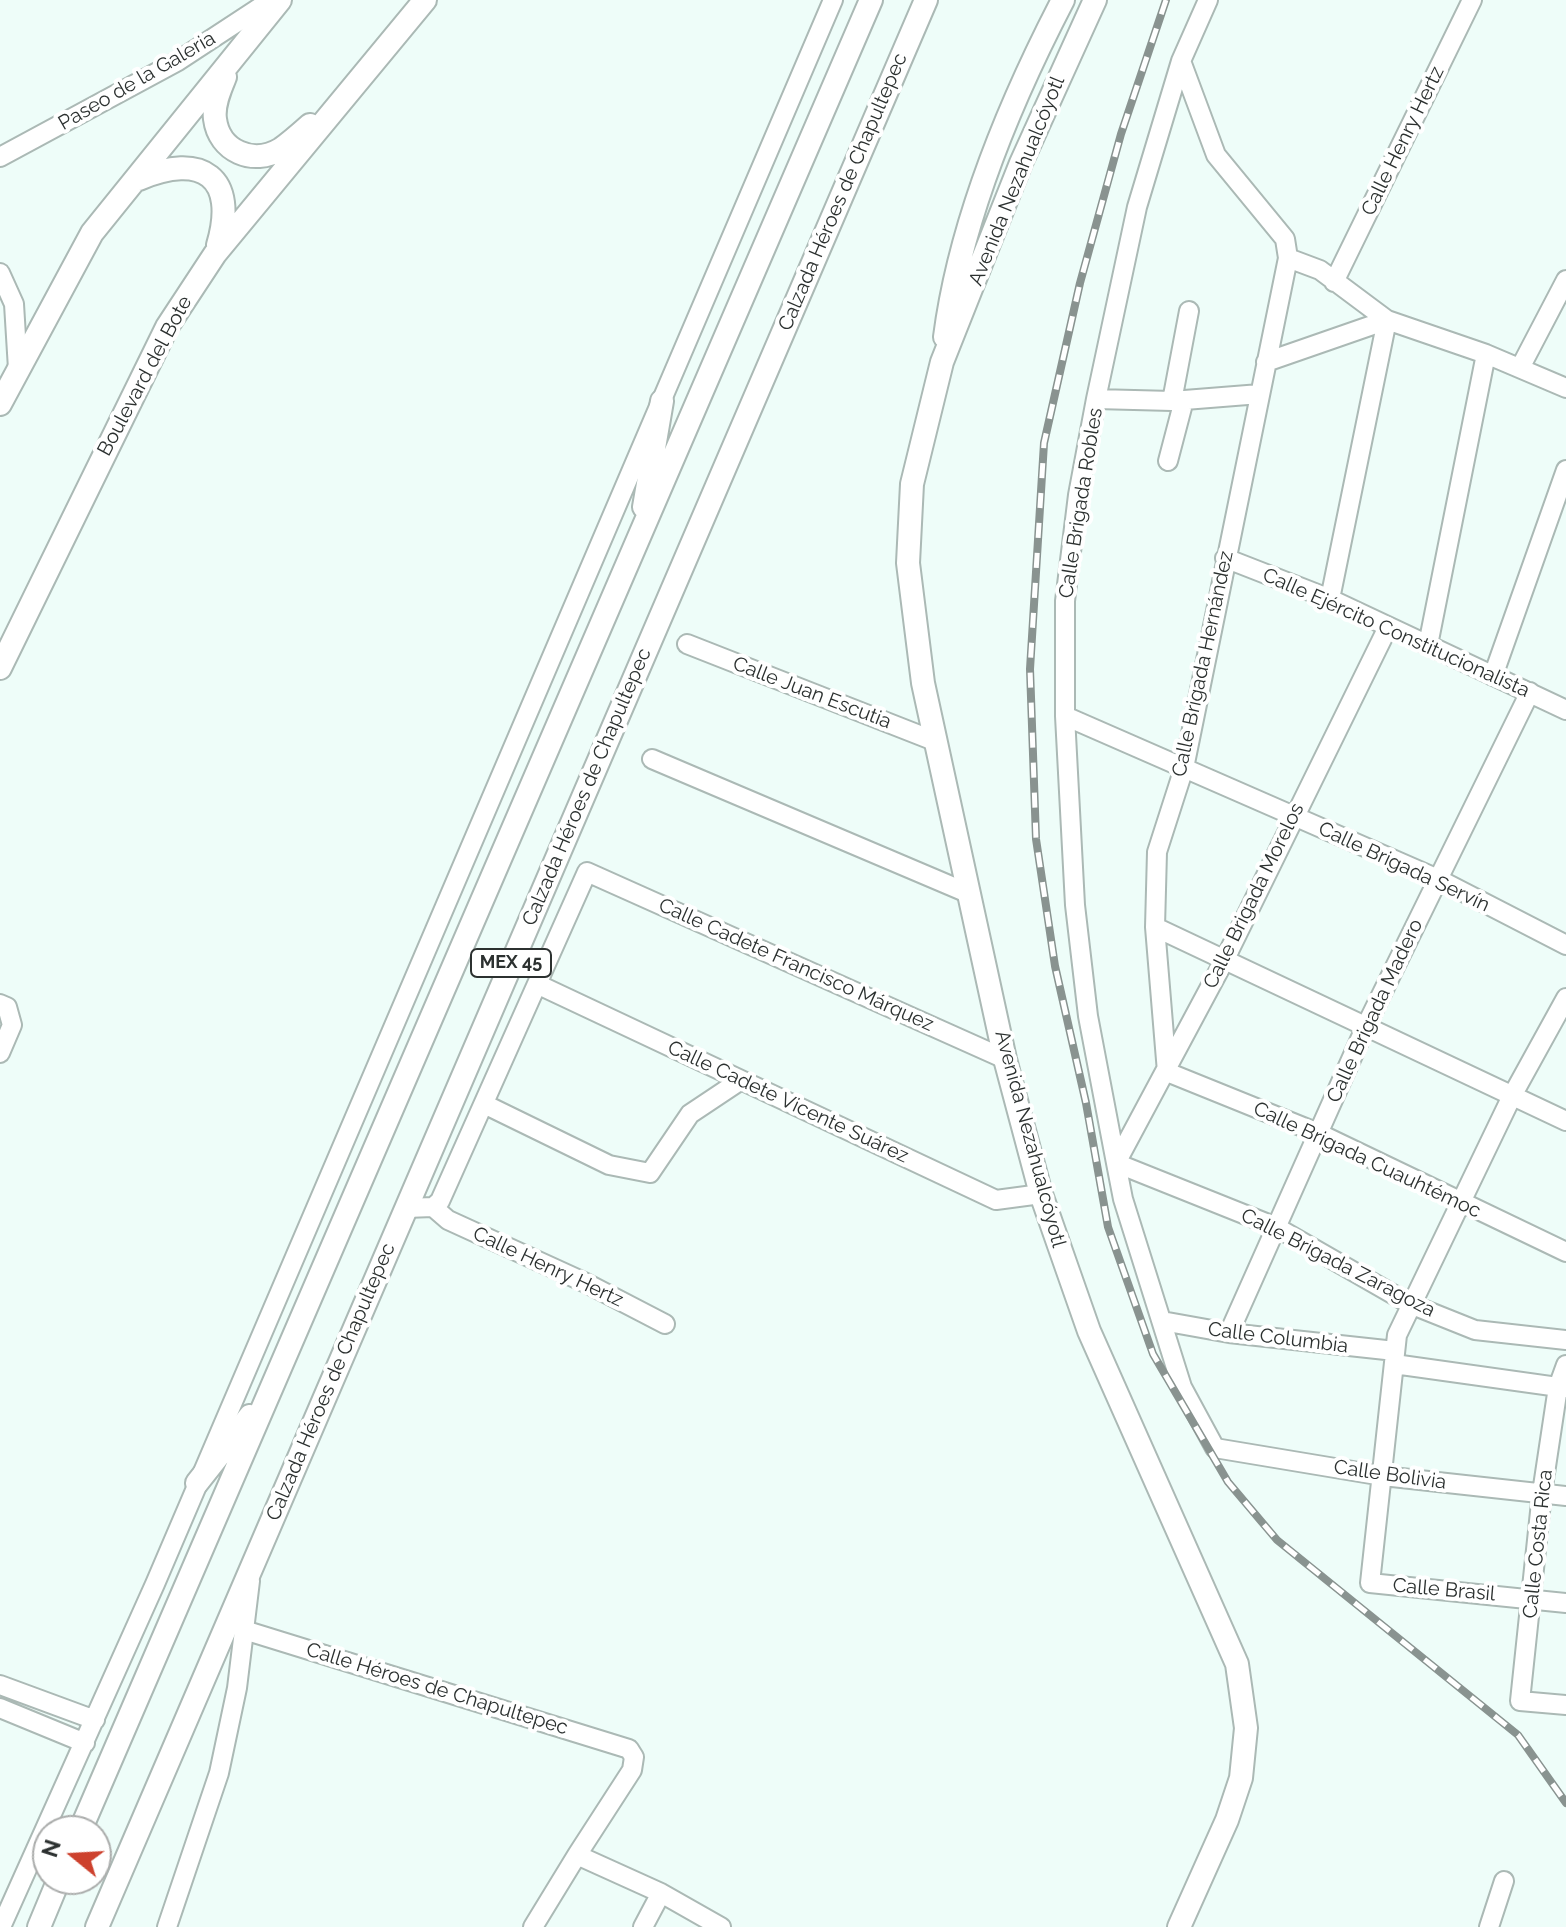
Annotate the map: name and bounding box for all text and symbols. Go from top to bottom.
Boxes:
street label: Paseo de la Galeria [54,26,220,136]
street label: Calzada Héroes de Chapultepec [773,50,913,334]
street label: Calle Henry Hertz [1356,62,1450,220]
street label: Avenida Nezahualcóyotl [964,73,1070,289]
street label: Boulevard del Bote [93,292,197,460]
street label: Calle Brigada Robles [1054,406,1108,600]
street label: Calle Brigada Hernández [1167,549,1239,779]
street label: Calle Ejército Constitucionalista [1259,563,1533,703]
street label: Calzada Héroes de Chapultepec [517,645,657,929]
street label: Calle Juan Escutia [729,652,895,734]
street label: Calle Brigada Morelos [1199,799,1309,993]
street label: Calle Brigada Servín [1314,817,1494,917]
street label: Calle Cadete Francisco Márquez [655,893,937,1037]
street label: Calle Brigada Madero [1322,915,1428,1107]
road number: MEX 45 [471,949,551,977]
street label: Avenida Nezahualcóyotl [989,1028,1071,1250]
street label: Calle Cadete Vicente Suárez [664,1036,912,1168]
street label: Calle Brigada Cuauhtémoc [1249,1097,1485,1223]
street label: Calle Brigada Zaragoza [1237,1204,1439,1322]
street label: Calle Henry Hertz [469,1222,627,1312]
street label: Calzada Héroes de Chapultepec [261,1240,401,1524]
street label: Calle Columbia [1206,1317,1350,1359]
street label: Calle Bolivia [1332,1455,1448,1495]
street label: Calle Costa Rica [1518,1468,1558,1620]
street label: Calle Brasil [1392,1574,1496,1606]
street label: Calle Héroes de Chapultepec [303,1638,571,1740]
north arrow [32,1815,112,1895]
text: N [36,1836,66,1860]

